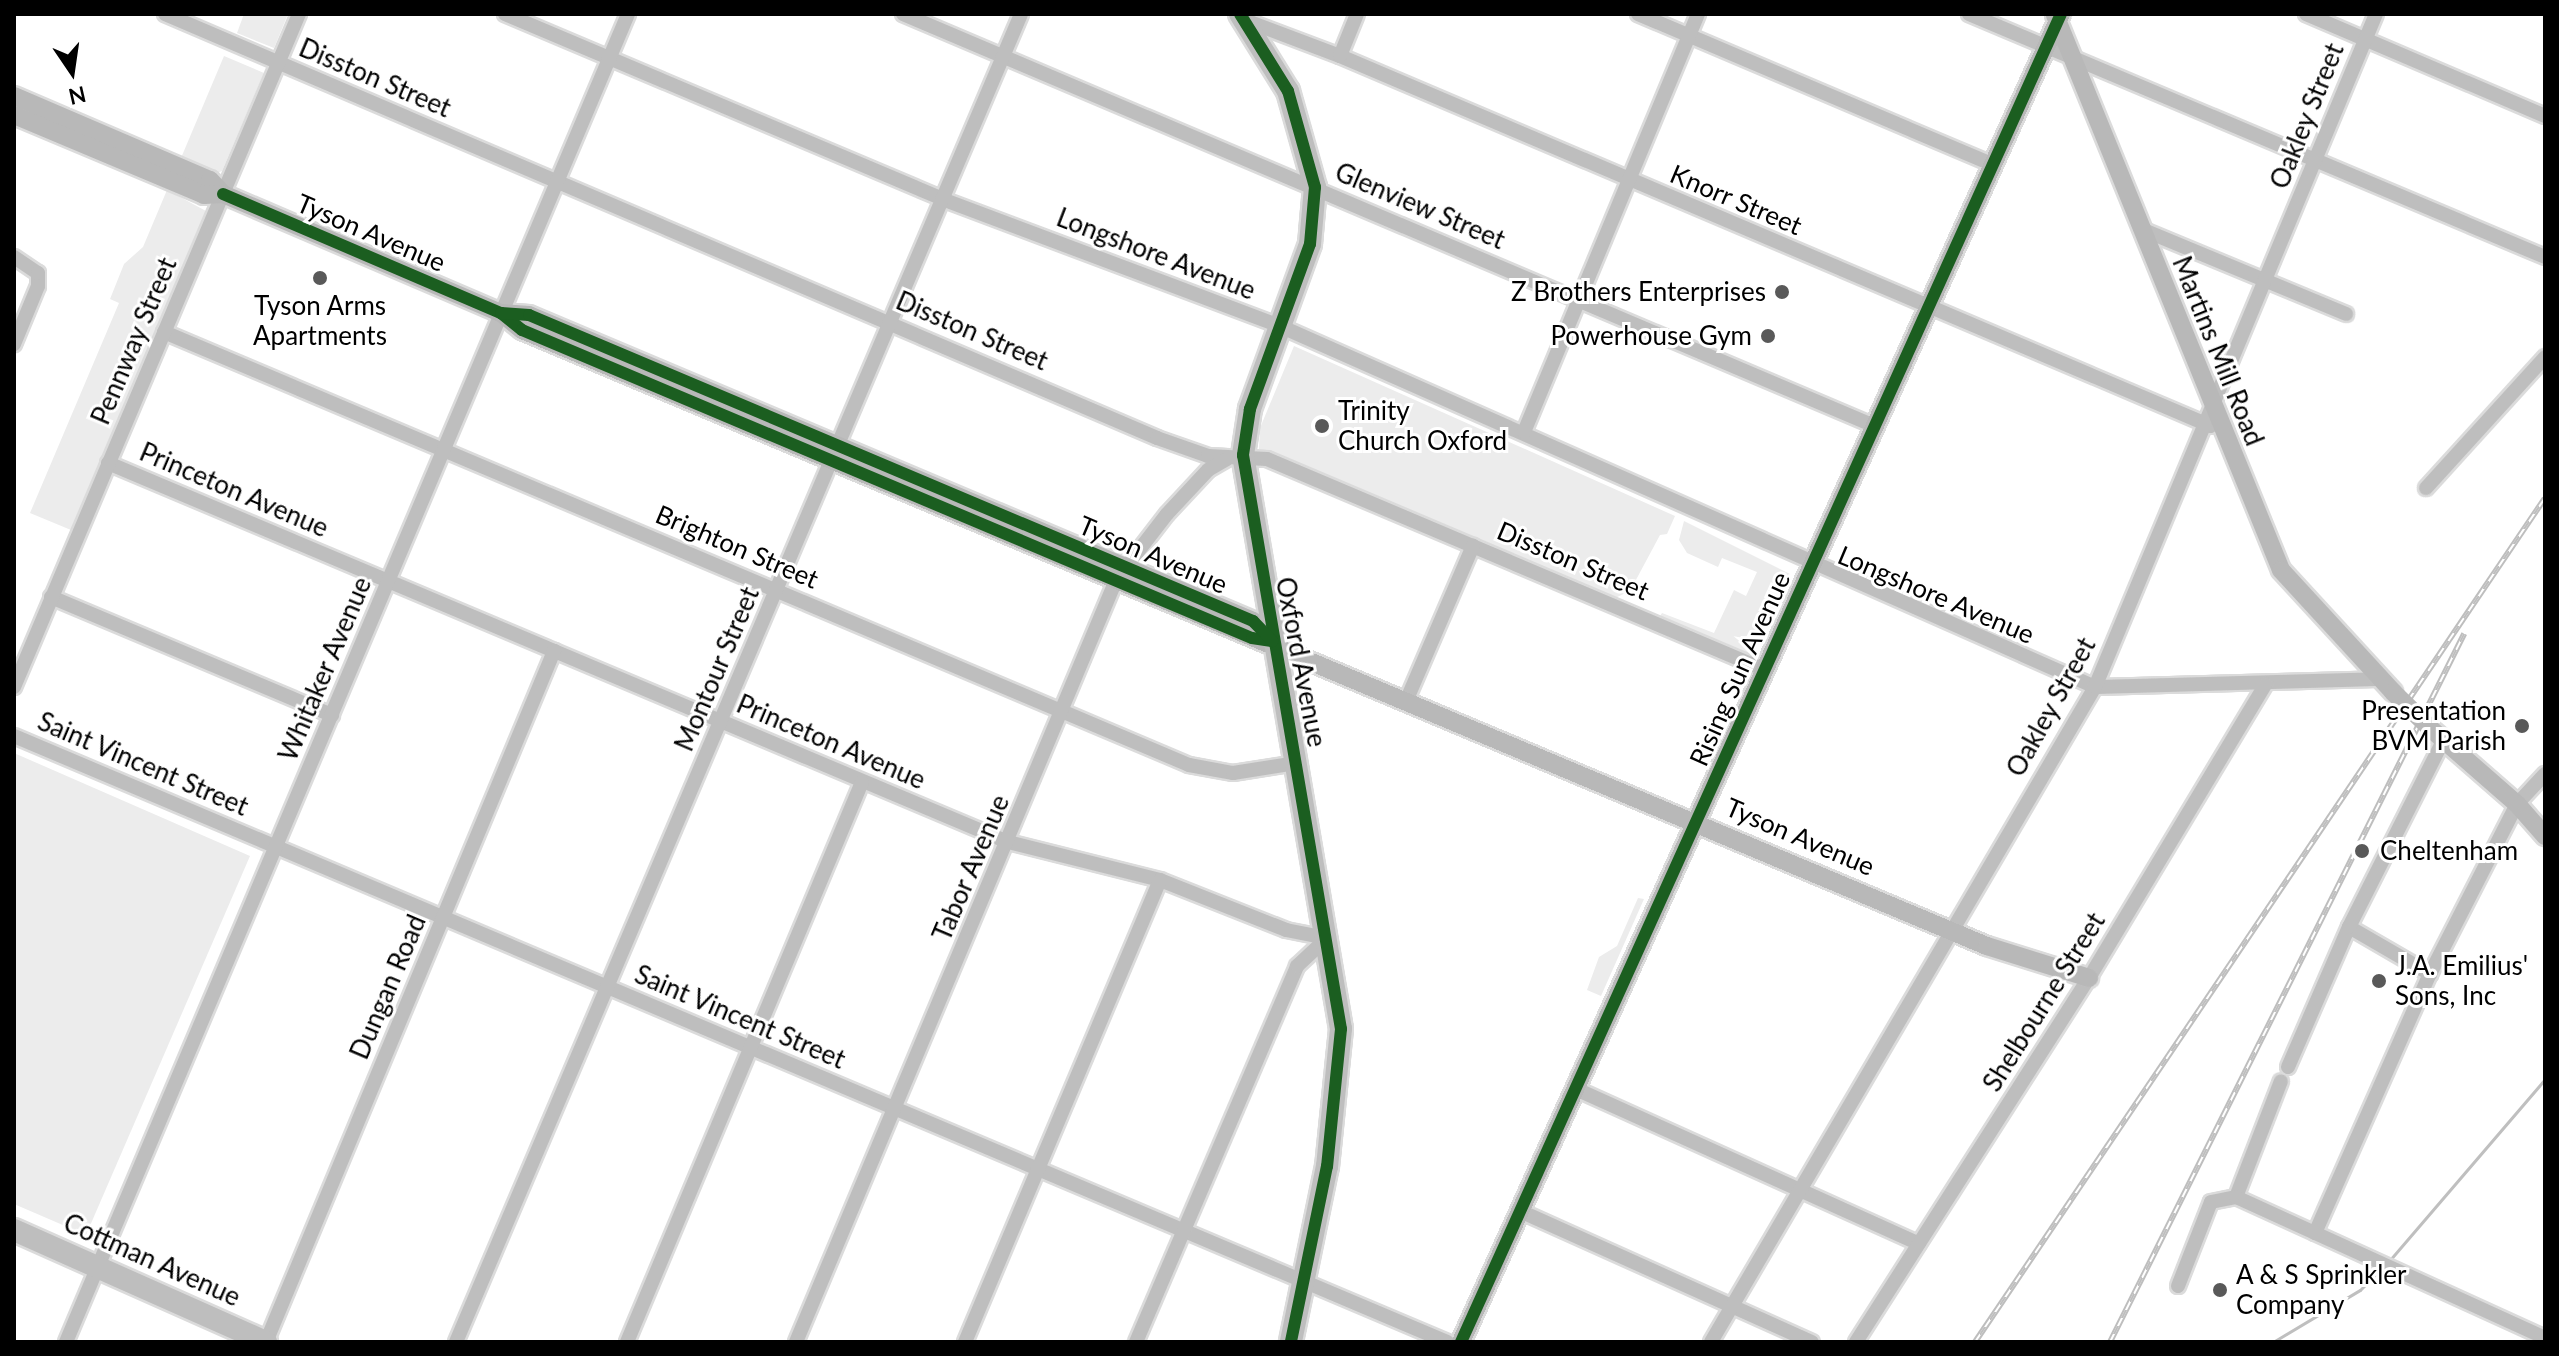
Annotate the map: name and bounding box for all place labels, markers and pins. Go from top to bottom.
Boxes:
marker: Tyson Arms Apartments [311,269,329,287]
place label: Z Brothers Enterprises [1511,276,1766,308]
marker: Z Brothers Enterprises [1773,283,1791,301]
place label: Tyson Arms Apartments [253,290,387,352]
place label: Powerhouse Gym [1550,320,1752,352]
marker: Powerhouse Gym [1759,327,1777,345]
place label: Trinity Church Oxford [1338,395,1507,456]
marker: Trinity Church Oxford [1313,417,1331,435]
place label: Presentation BVM Parish [2361,695,2506,756]
marker: Presentation BVM Parish [2513,717,2531,735]
place label: Cheltenham [2380,835,2518,867]
marker: Cheltenham [2351,840,2373,862]
place label: J.A. Emilius' Sons, Inc [2395,950,2528,1012]
marker: J.A. Emilius' Sons, Inc [2370,972,2388,990]
place label: A & S Sprinkler Company [2236,1259,2407,1320]
marker: A & S Sprinkler Company [2211,1281,2229,1299]

